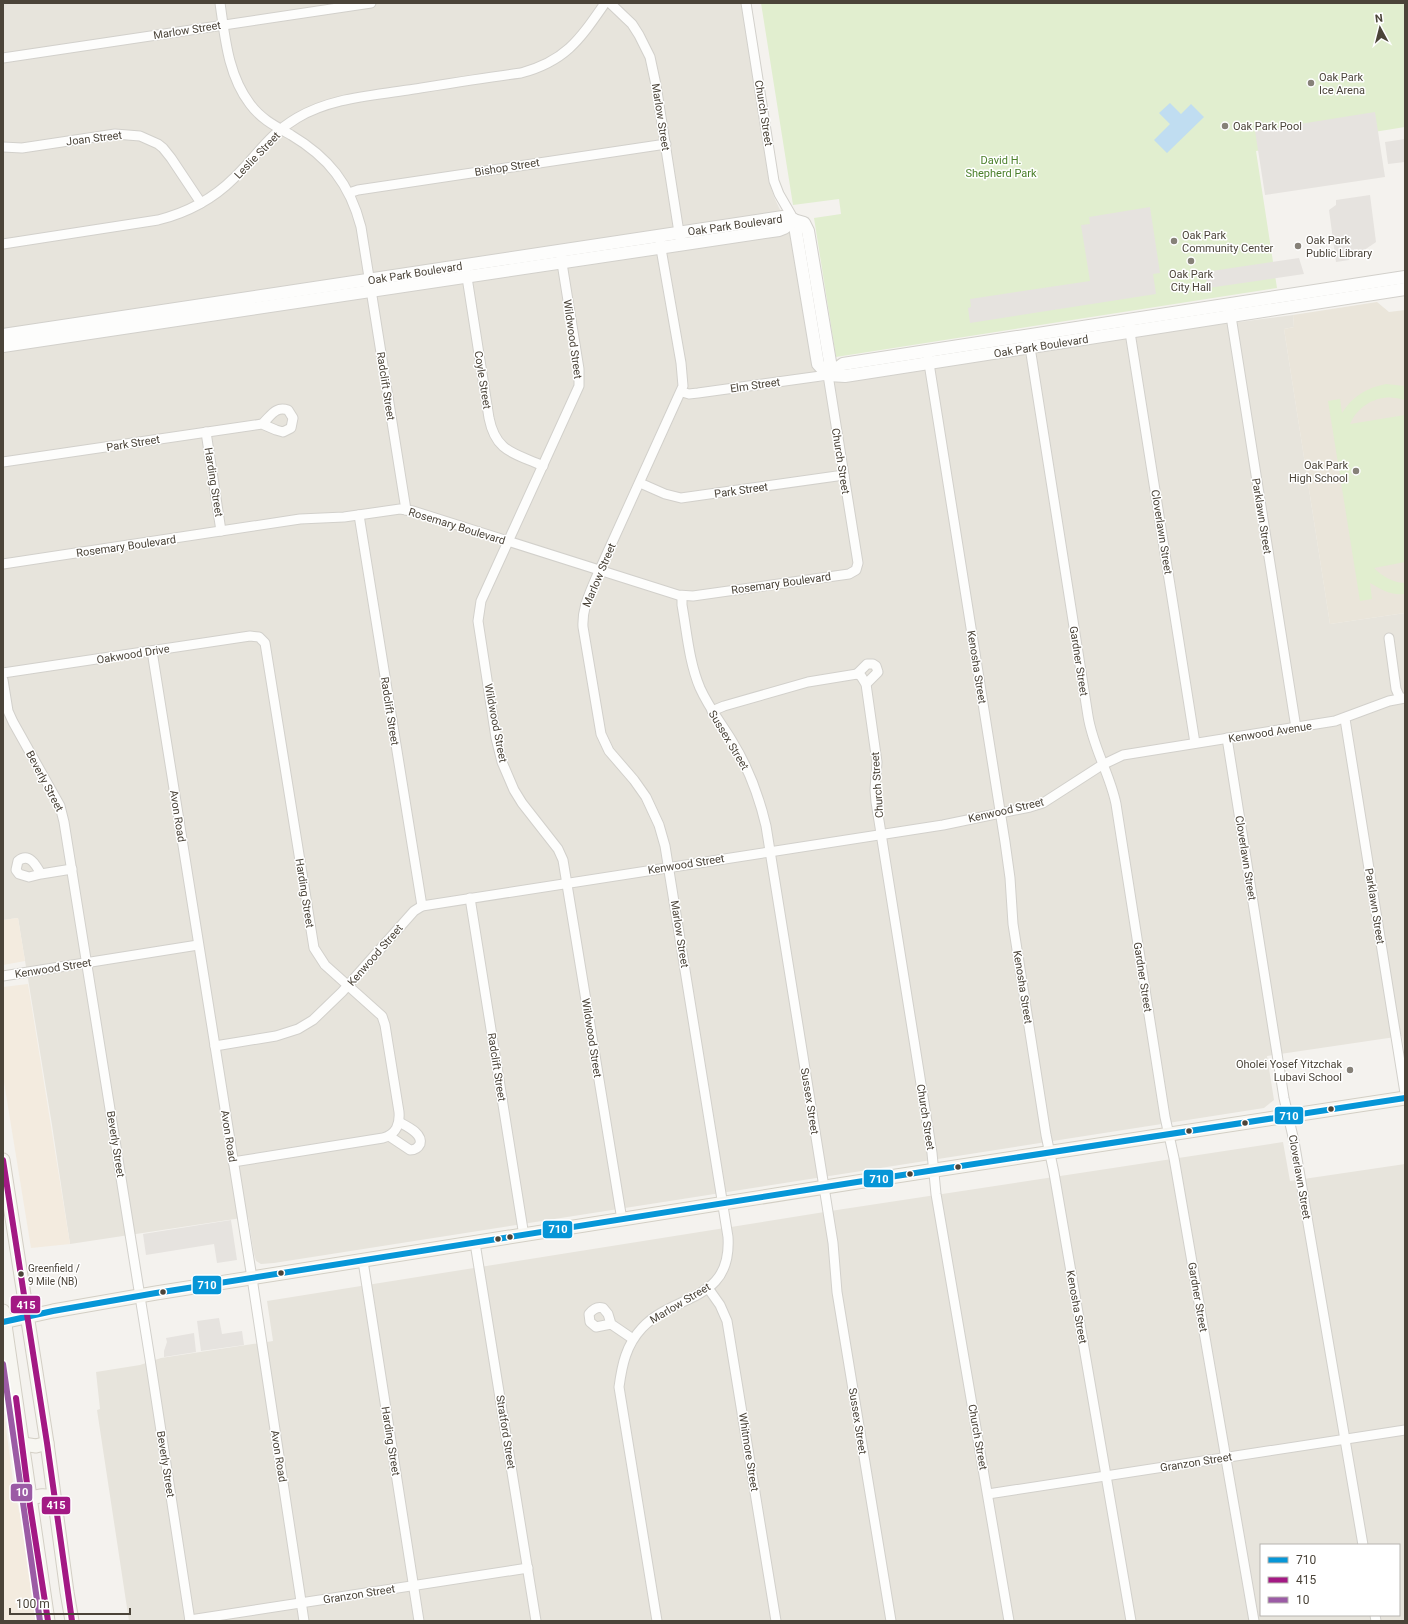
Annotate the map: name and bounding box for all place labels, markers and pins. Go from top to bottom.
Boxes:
place label: Oak Park Ice Arena [1319,71,1365,97]
marker: Oak Park Ice Arena [1306,78,1316,88]
place label: Oak Park Pool [1233,120,1302,133]
marker: Oak Park Pool [1220,121,1230,131]
place label: Oak Park Community Center [1182,229,1274,255]
place label: Oak Park Public Library [1306,234,1373,260]
marker: Oak Park Community Center [1169,236,1179,246]
marker: Oak Park Public Library [1293,241,1303,251]
marker: Oak Park City Hall [1186,256,1196,266]
place label: Oak Park City Hall [1169,268,1213,294]
place label: Oak Park High School [1289,459,1348,485]
marker: Oak Park High School [1351,466,1361,476]
place label: Oholei Yosef Yitzchak Lubavi School [1236,1058,1342,1084]
marker: Oholei Yosef Yitzchak Lubavi School [1345,1065,1355,1075]
unlabelled marker [1326,1104,1336,1114]
unlabelled marker [1240,1118,1250,1128]
unlabelled marker [1184,1126,1194,1136]
unlabelled marker [953,1162,963,1172]
unlabelled marker [905,1169,915,1179]
unlabelled marker [505,1232,515,1242]
unlabelled marker [493,1234,503,1244]
place label: Greenfield / 9 Mile (NB) [28,1263,80,1288]
unlabelled marker [276,1268,286,1278]
marker: Greenfield / 9 Mile (NB) [16,1269,26,1279]
unlabelled marker [158,1287,168,1297]

